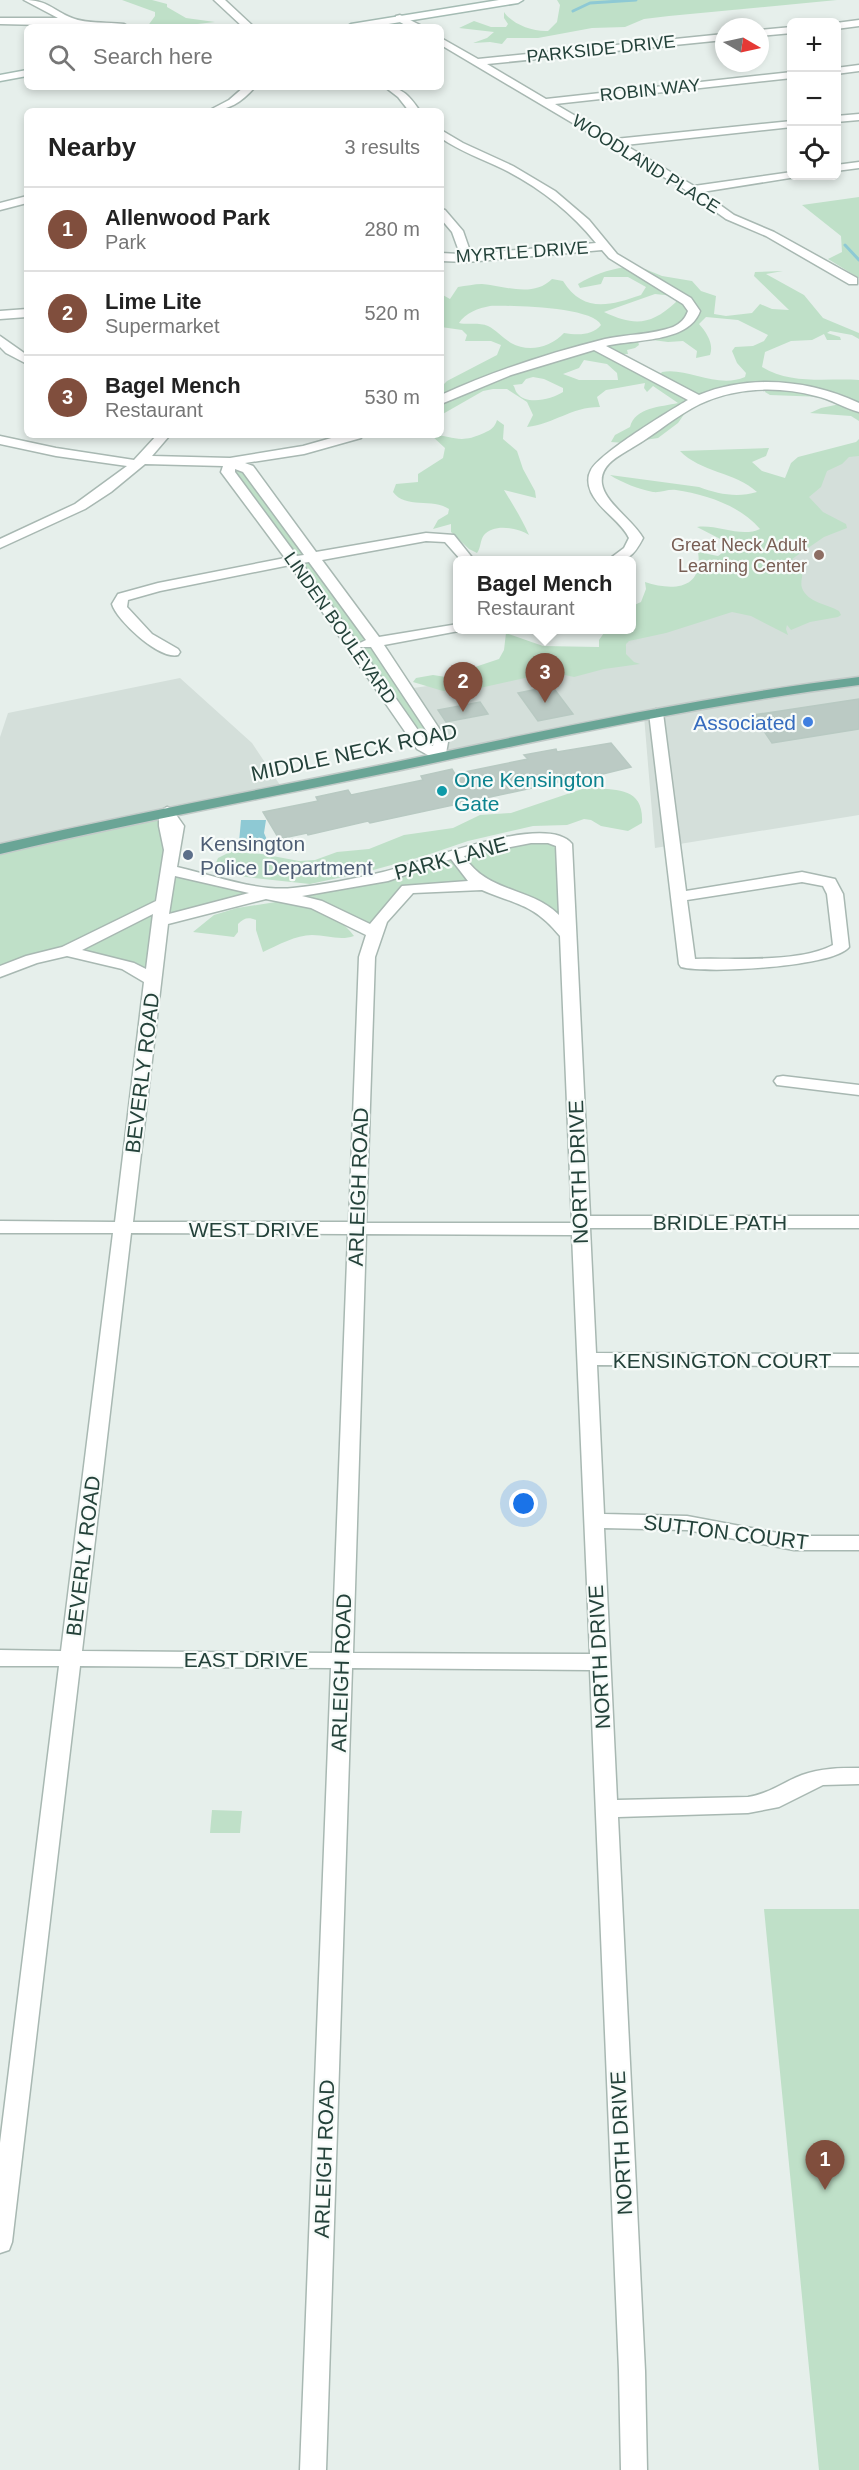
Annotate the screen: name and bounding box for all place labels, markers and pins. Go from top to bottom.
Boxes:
place label: Great Neck Adult Learning Center [671,535,807,576]
marker: Great Neck Adult Learning Center [812,548,826,562]
pin: 3 [526,654,564,703]
pin: 2 [444,662,482,712]
place label: Associated [693,711,796,734]
marker: Associated [801,715,815,729]
place label: One Kensington Gate [454,768,605,815]
marker: One Kensington Gate [435,784,449,798]
place label: Kensington Police Department [200,832,373,879]
marker: Kensington Police Department [181,848,195,862]
pin: 1 [806,2140,844,2190]

